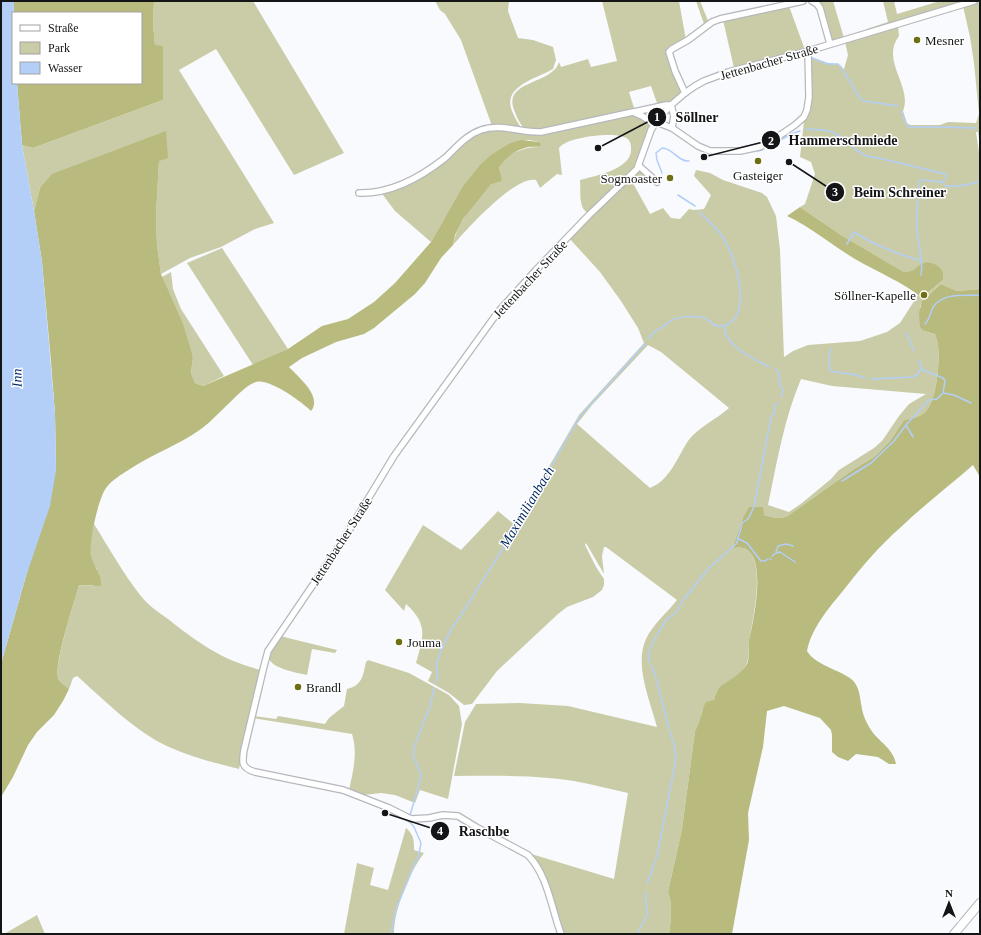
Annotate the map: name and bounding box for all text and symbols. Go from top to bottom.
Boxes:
legend [12,12,142,84]
text: Straße [48,21,79,35]
place label: Mesner [925,33,965,48]
marker: Mesner [912,35,922,45]
text: Park [48,41,70,55]
street label: Jettenbacher Straße [718,41,820,83]
text: Wasser [48,61,82,75]
callout: Söllner [647,104,726,130]
text: 1 [654,110,660,124]
text: Söllner [676,110,718,125]
callout: Hammerschmiede [761,127,906,153]
text: Hammerschmiede [789,133,897,148]
text: 2 [768,134,774,148]
marker: Gasteiger [753,156,763,166]
place label: Gasteiger [733,168,784,183]
place label: Sogmoaster [601,171,663,186]
marker: Sogmoaster [665,173,675,183]
callout: Beim Schreiner [825,179,954,205]
text: 3 [832,185,838,199]
text: Beim Schreiner [854,185,946,200]
street label: Jettenbacher Straße [490,237,570,321]
place label: Söllner-Kapelle [834,288,916,303]
marker: Söllner-Kapelle [919,290,929,300]
water label: Inn [9,369,25,388]
water label: Maximilianbach [496,464,557,551]
street label: Jettenbacher Straße [307,494,375,588]
place label: Jouma [407,635,441,650]
marker: Jouma [394,637,404,647]
place label: Brandl [306,680,342,695]
marker: Brandl [293,682,303,692]
callout: Raschbe [430,818,517,844]
text: 4 [437,824,443,838]
text: Raschbe [459,824,509,839]
north arrow [929,883,969,923]
text: N [945,887,953,899]

